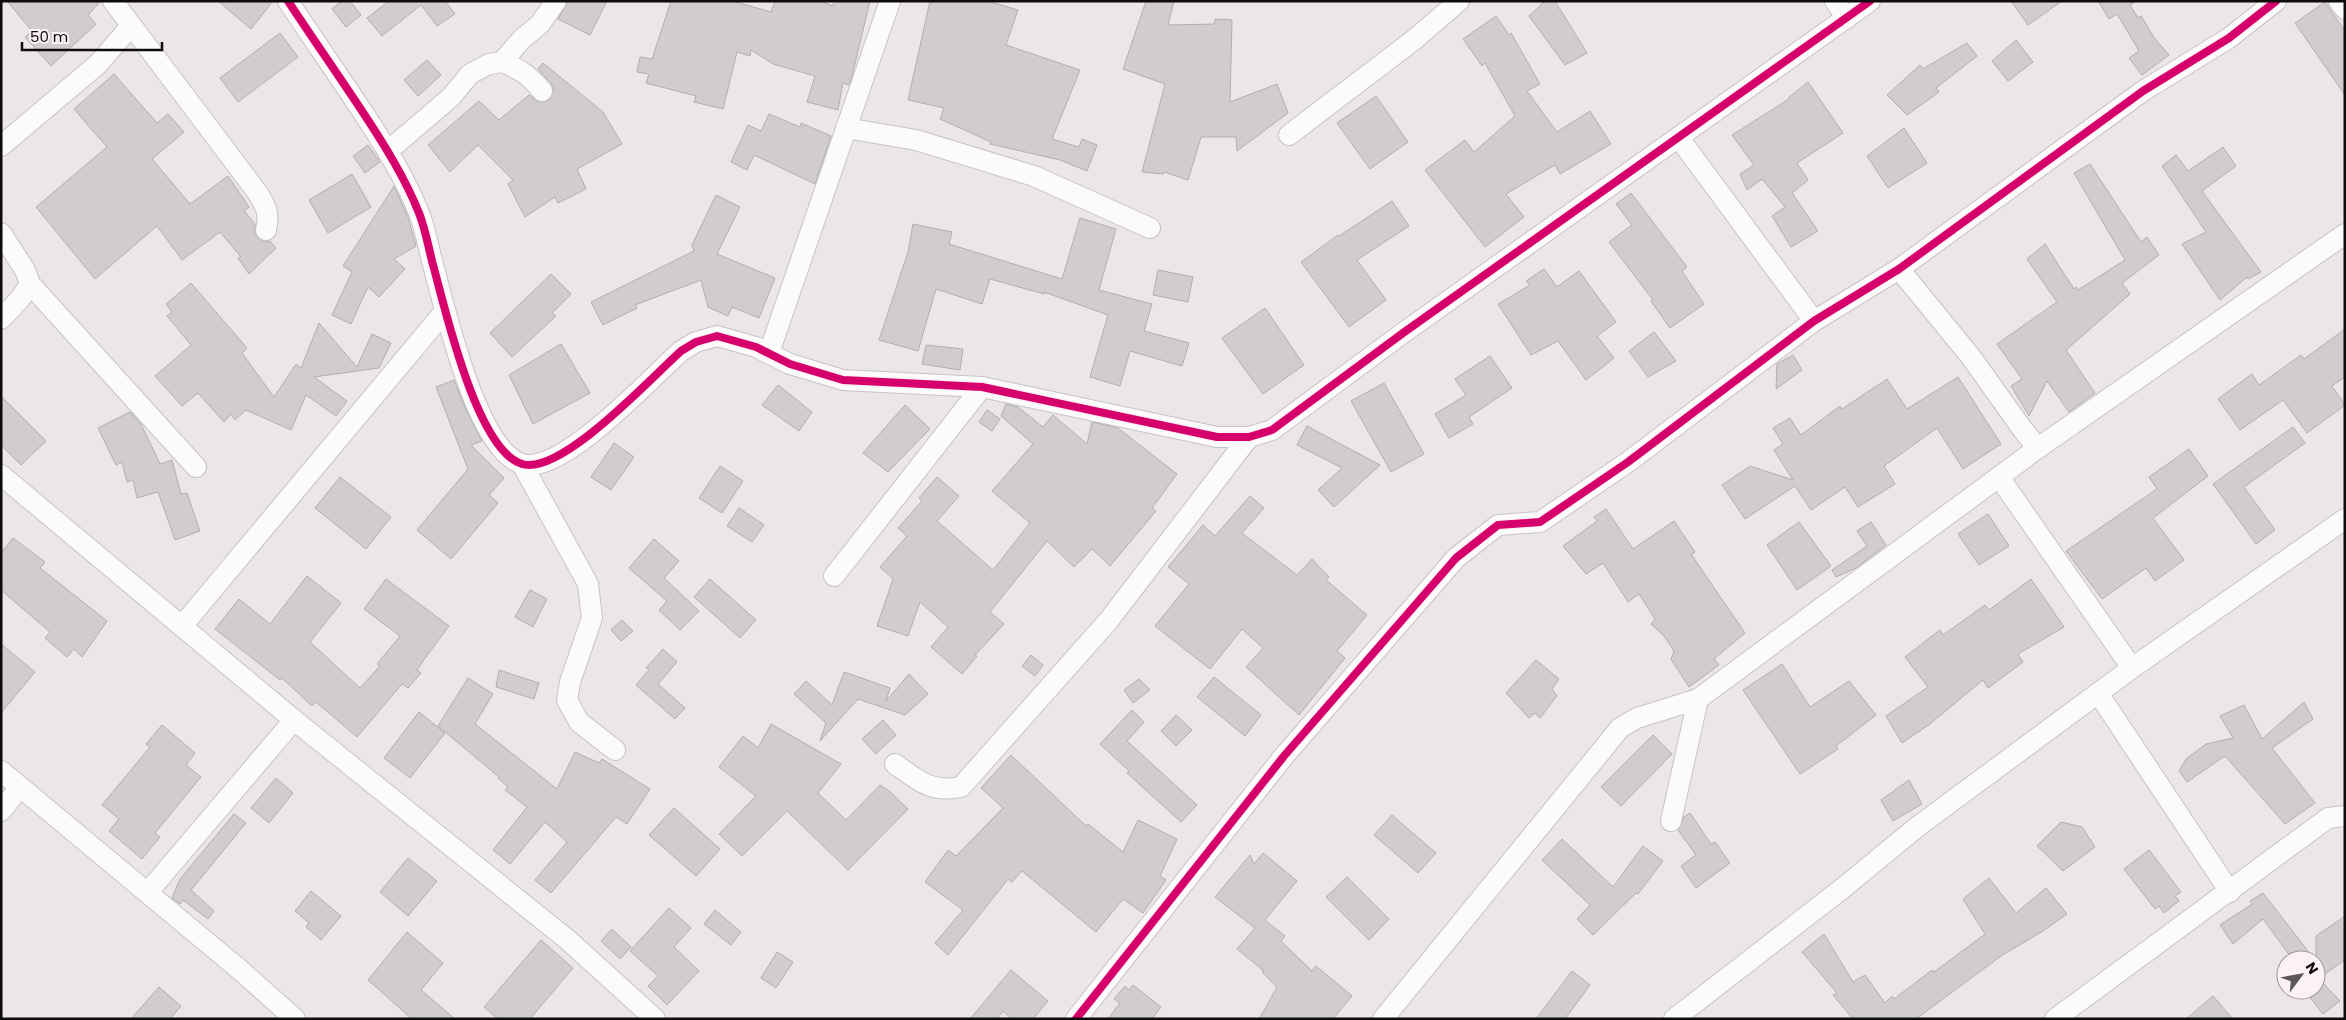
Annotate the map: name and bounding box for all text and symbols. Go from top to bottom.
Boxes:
scale bar [22,20,162,52]
text: 50 m [30,26,68,47]
north arrow [2276,950,2326,1000]
text: N [2301,958,2323,978]

